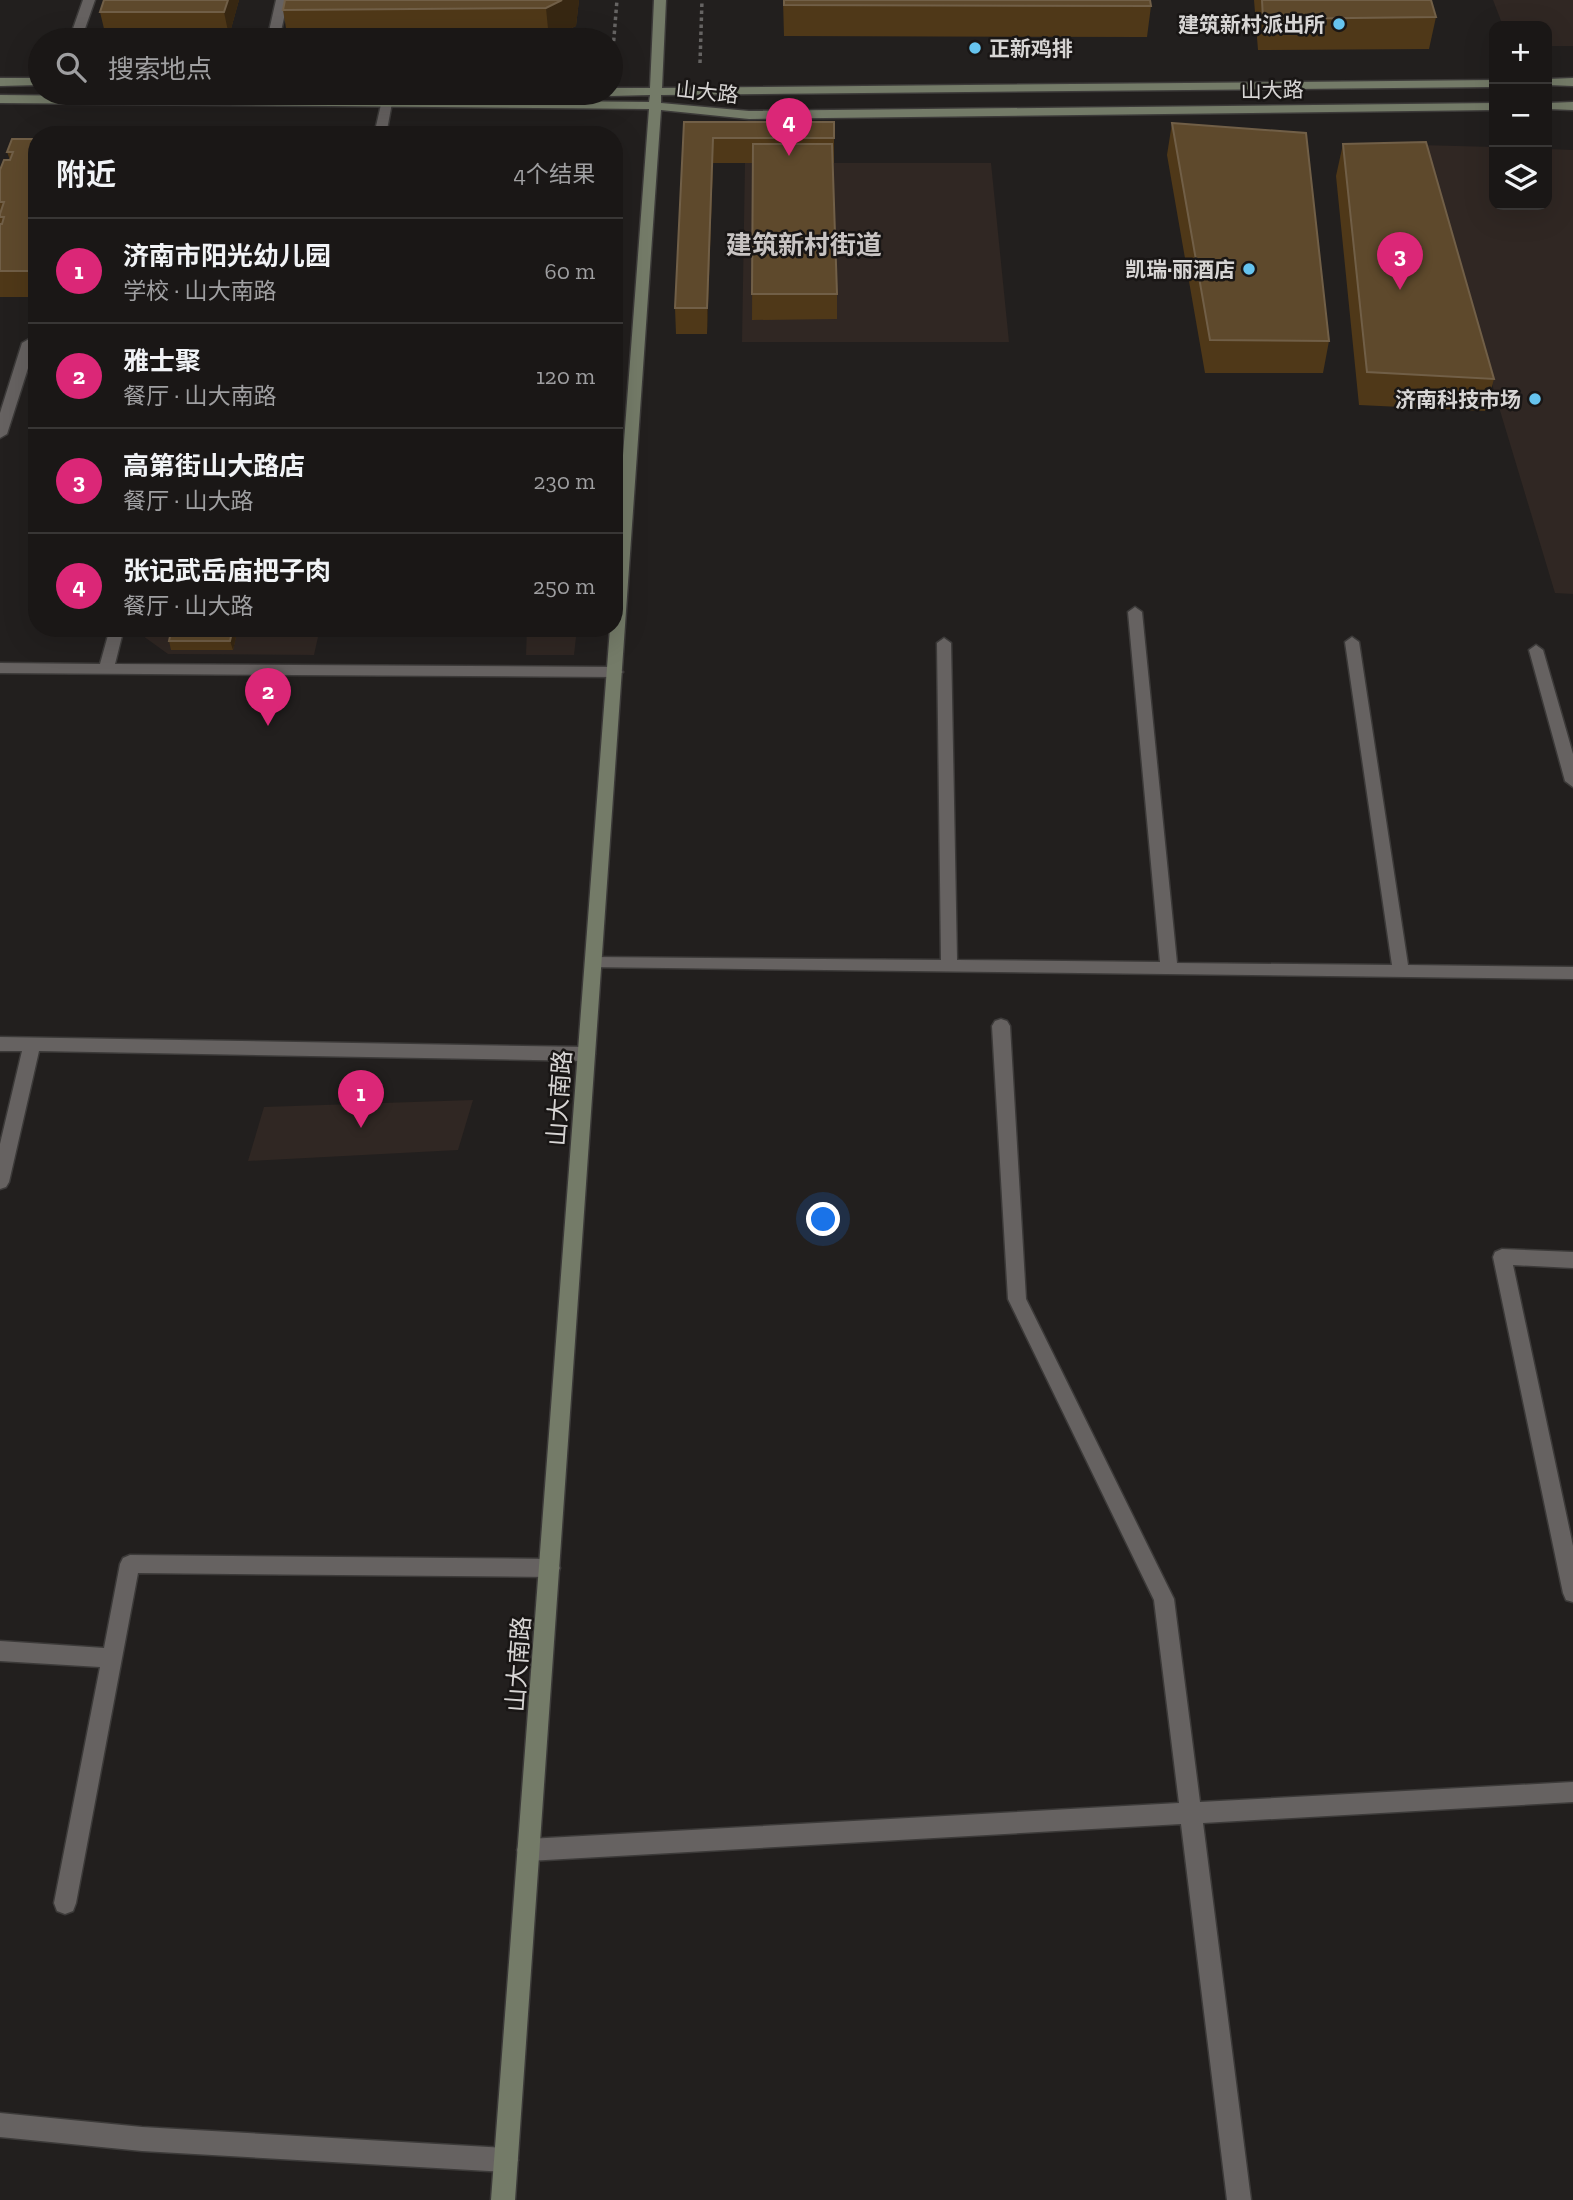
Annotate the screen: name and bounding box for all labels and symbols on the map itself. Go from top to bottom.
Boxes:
place label: 建筑新村派出所 [1178,12,1325,37]
marker: 建筑新村派出所 [1331,16,1347,32]
place label: 正新鸡排 [989,36,1073,61]
marker: 正新鸡排 [967,40,983,56]
street label: 山大路 [674,76,740,108]
street label: 山大路 [1240,77,1304,103]
pin: 4 [766,98,812,156]
district label: 建筑新村街道 [726,229,882,261]
pin: 3 [1377,232,1423,290]
place label: 凯瑞·丽酒店 [1125,257,1235,282]
marker: 凯瑞·丽酒店 [1241,261,1257,277]
place label: 济南科技市场 [1395,387,1521,412]
marker: 济南科技市场 [1527,391,1543,407]
pin: 2 [245,668,291,726]
street label: 山大南路 [541,1049,577,1147]
pin: 1 [338,1070,384,1128]
your location [806,1202,840,1236]
street label: 山大南路 [500,1615,536,1713]

